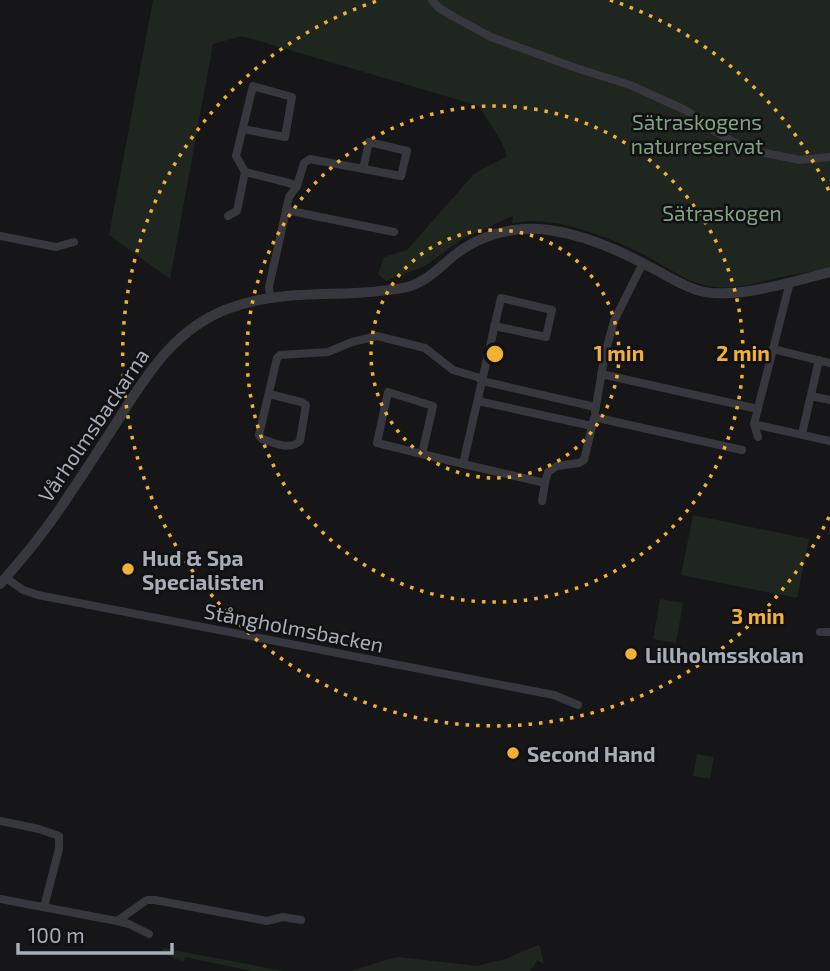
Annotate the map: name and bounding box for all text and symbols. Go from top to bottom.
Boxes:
park label: Sätraskogens naturreservat [631,109,763,158]
park label: Sätraskogen [662,200,782,225]
text: 1 min [594,340,644,365]
text: 2 min [716,340,770,365]
centre of rings [483,342,507,366]
street label: Vårholmsbackarna [32,344,154,506]
place label: Hud & Spa Specialisten [142,545,264,594]
marker: Hud & Spa Specialisten [120,561,136,577]
street label: Stångholmsbacken [202,597,386,657]
text: 3 min [731,603,785,628]
place label: Lillholmsskolan [645,642,804,667]
marker: Lillholmsskolan [623,646,639,662]
place label: Second Hand [527,741,655,766]
marker: Second Hand [505,745,521,761]
scale bar [18,912,172,956]
text: 100 m [28,922,85,947]

